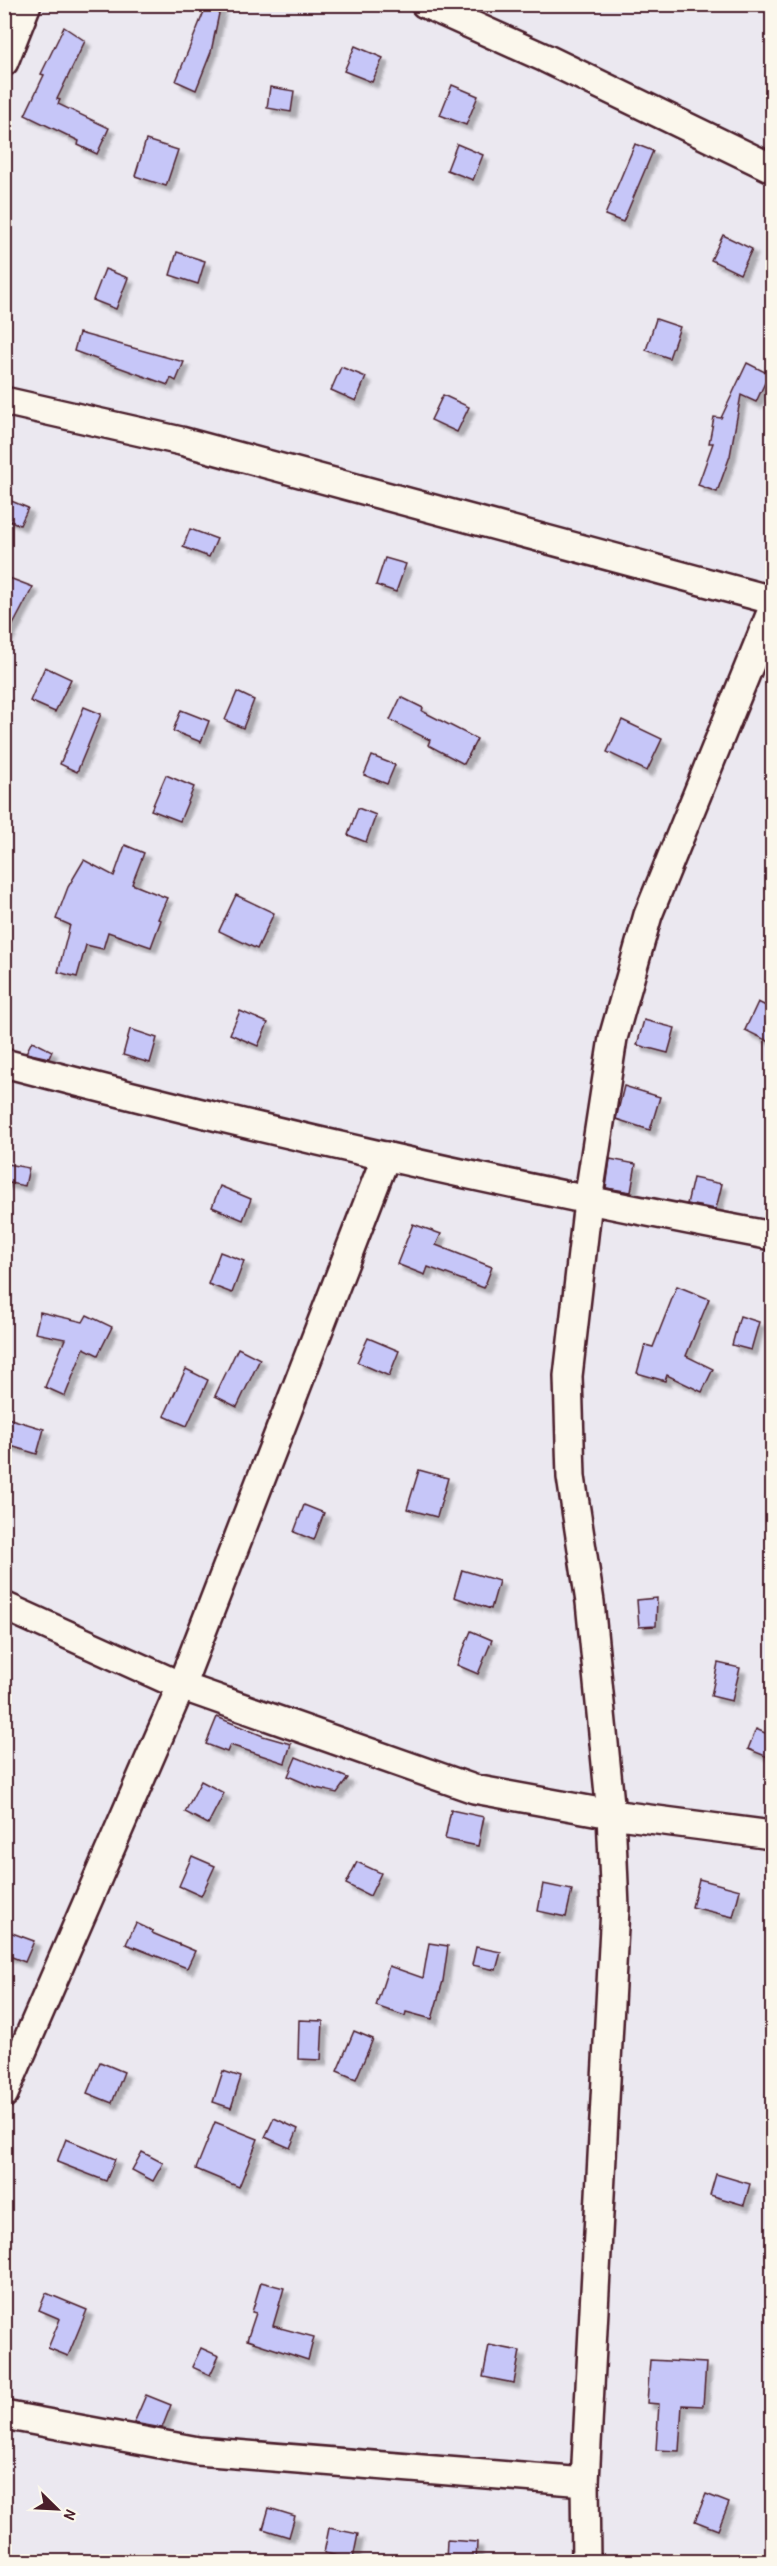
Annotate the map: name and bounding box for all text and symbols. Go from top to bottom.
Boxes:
north arrow [27,2479,87,2539]
text: N [59,2507,82,2524]

